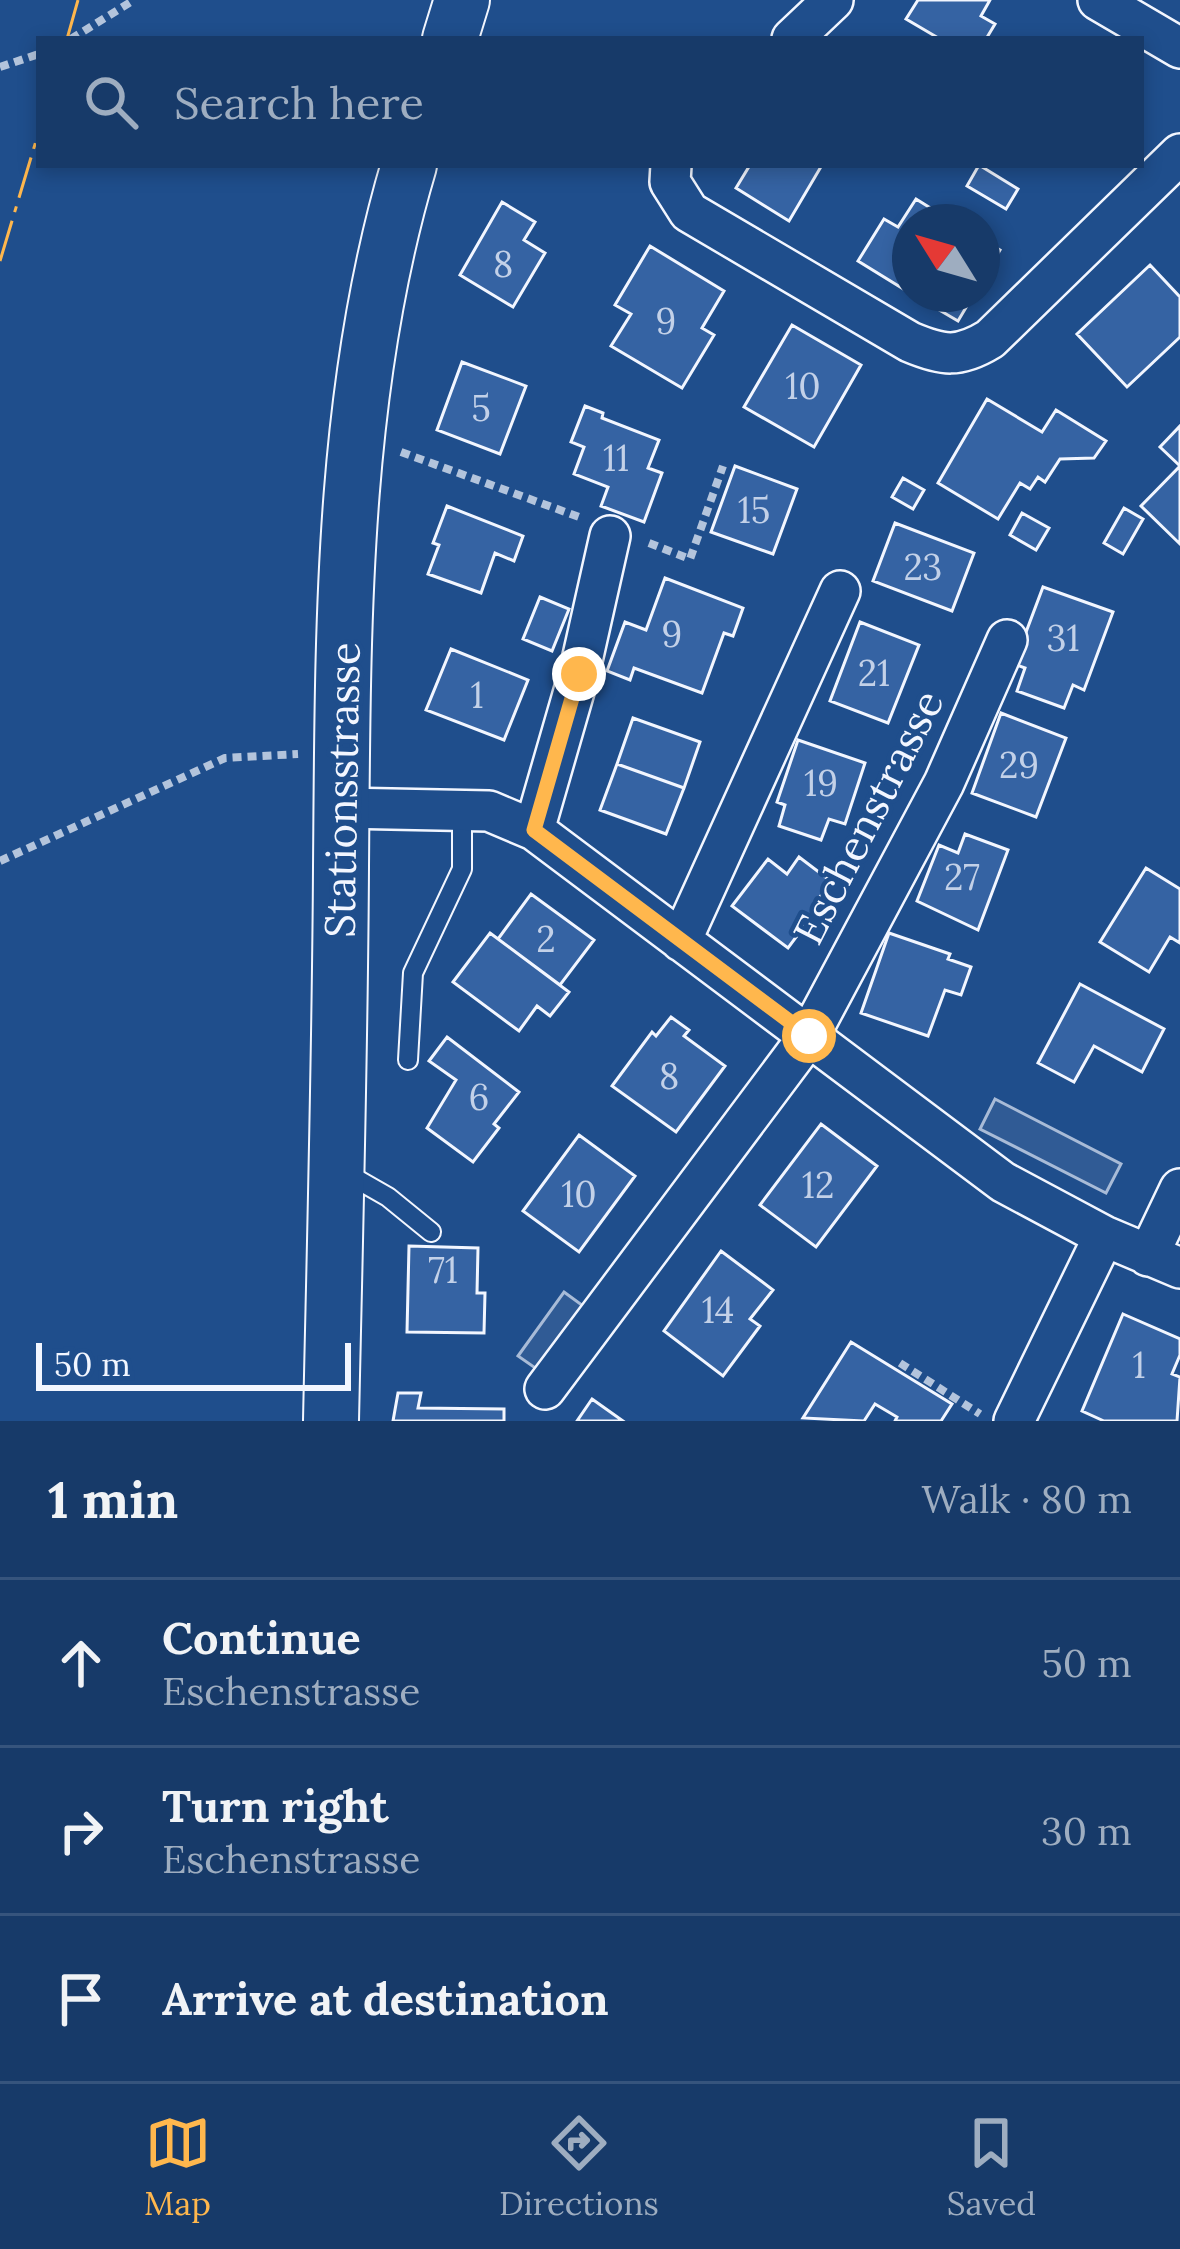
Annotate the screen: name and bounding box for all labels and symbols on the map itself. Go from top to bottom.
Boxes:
north arrow [892,204,1000,312]
house number: 8 [493,241,513,287]
house number: 9 [656,298,676,344]
house number: 10 [785,363,821,409]
house number: 5 [471,385,491,431]
house number: 11 [603,435,629,481]
house number: 15 [738,487,770,533]
house number: 23 [904,544,942,590]
house number: 9 [662,611,682,657]
house number: 31 [1046,615,1080,661]
street label: Stationsstrasse [312,642,372,938]
route end [552,647,606,701]
house number: 21 [858,650,890,696]
house number: 1 [470,672,484,718]
street label: Eschenstrasse [781,681,955,953]
house number: 29 [999,742,1039,788]
house number: 19 [804,760,838,806]
house number: 27 [944,854,980,900]
house number: 2 [536,916,556,962]
route start [782,1009,836,1063]
house number: 8 [659,1053,679,1099]
house number: 6 [469,1074,489,1120]
house number: 12 [802,1162,834,1208]
house number: 10 [561,1171,597,1217]
house number: 71 [428,1247,458,1293]
house number: 14 [702,1287,734,1333]
scale bar [36,1337,351,1390]
house number: 1 [1132,1342,1146,1388]

